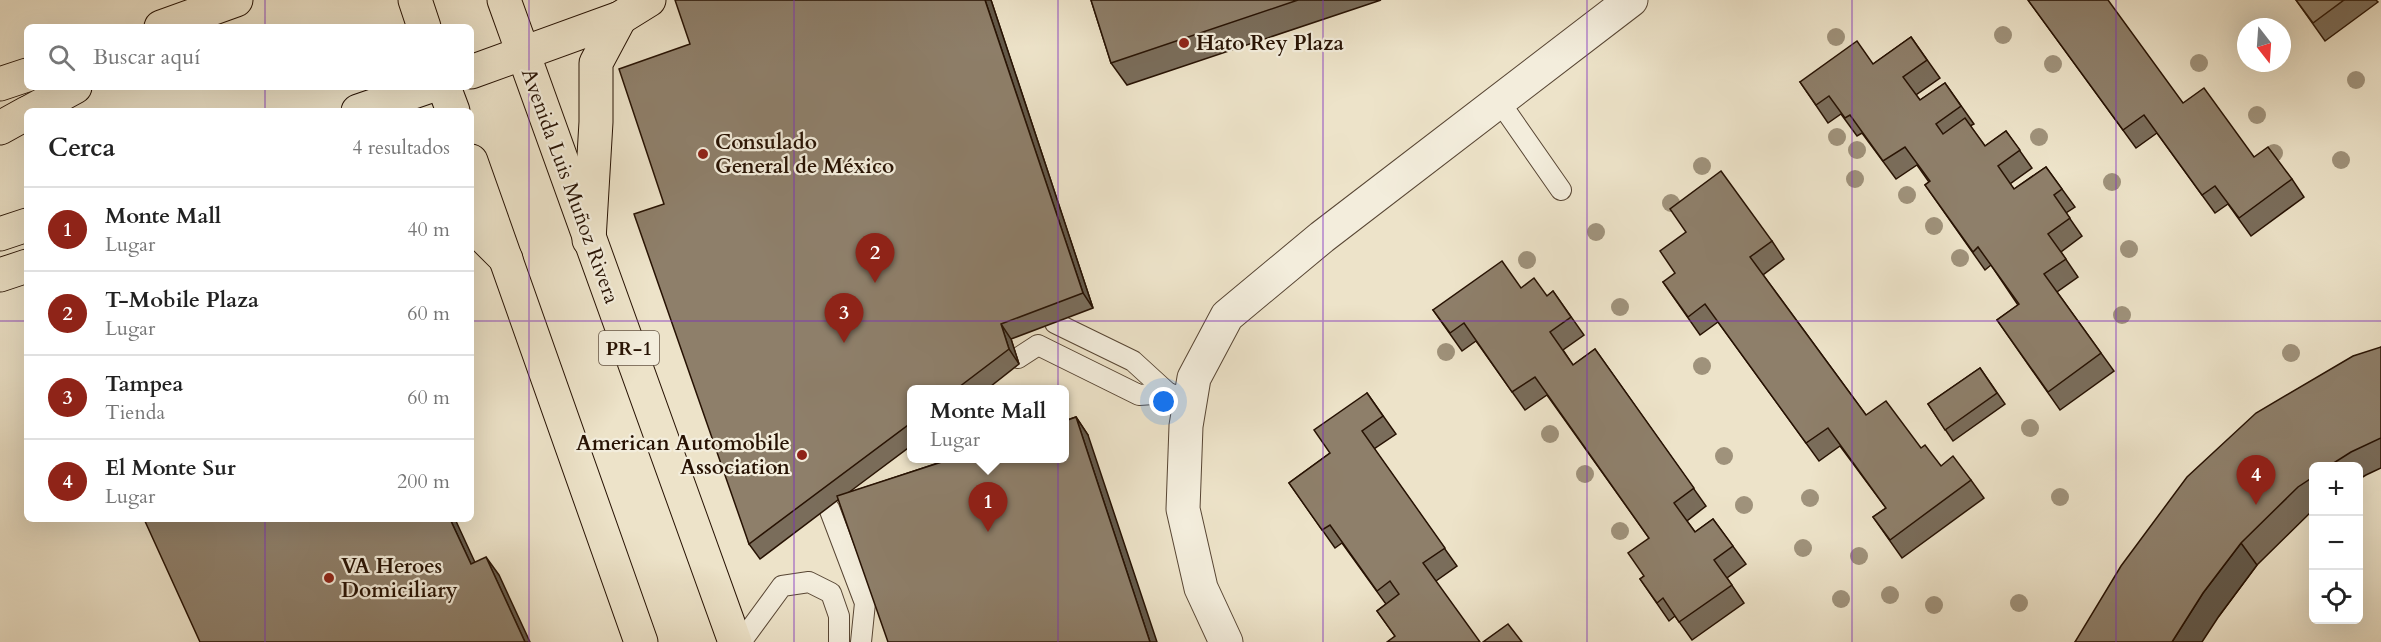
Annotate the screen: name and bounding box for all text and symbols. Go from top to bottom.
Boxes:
north arrow [2237,18,2291,72]
search box [24,24,474,90]
place label: Hato Rey Plaza [1196,29,1344,58]
marker: Hato Rey Plaza [1177,36,1191,50]
icon: search [45,41,78,74]
text: Buscar aquí [93,42,200,72]
street label: Avenida Luis Muñoz Rivera [514,64,626,308]
place label: Consulado General de México [715,128,894,181]
text: Cerca [48,130,115,165]
text: 4 resultados [352,134,450,161]
marker: Consulado General de México [696,147,710,161]
text: Monte Mall [105,201,221,231]
text: 1 [62,216,73,243]
text: 40 m [407,216,450,243]
text: Lugar [105,231,155,258]
pin: 2 [856,234,894,283]
text: T-Mobile Plaza [105,285,259,315]
pin: 3 [824,294,864,343]
text: 2 [62,300,73,327]
text: 60 m [407,300,450,327]
text: Lugar [105,315,155,342]
road number: PR-1 [599,331,659,365]
text: Tampea [105,369,184,399]
text: 3 [62,384,73,411]
text: 60 m [407,384,450,411]
popup [907,385,1069,463]
your location [1149,387,1178,416]
text: Monte Mall [930,396,1046,426]
text: Tienda [105,399,165,426]
text: Lugar [930,426,980,453]
place label: American Automobile Association [576,429,791,482]
marker: American Automobile Association [795,448,809,462]
text: El Monte Sur [105,453,236,483]
pin: 4 [2236,456,2276,505]
map controls [2309,462,2363,624]
button: + [2309,462,2363,516]
text: 4 [62,468,73,495]
text: 200 m [397,468,450,495]
pin: 1 [968,482,1008,532]
text: Lugar [105,483,155,510]
button: − [2309,516,2363,570]
place label: VA Heroes Domiciliary [341,552,458,605]
button: locate [2309,570,2363,624]
marker: VA Heroes Domiciliary [322,571,336,585]

